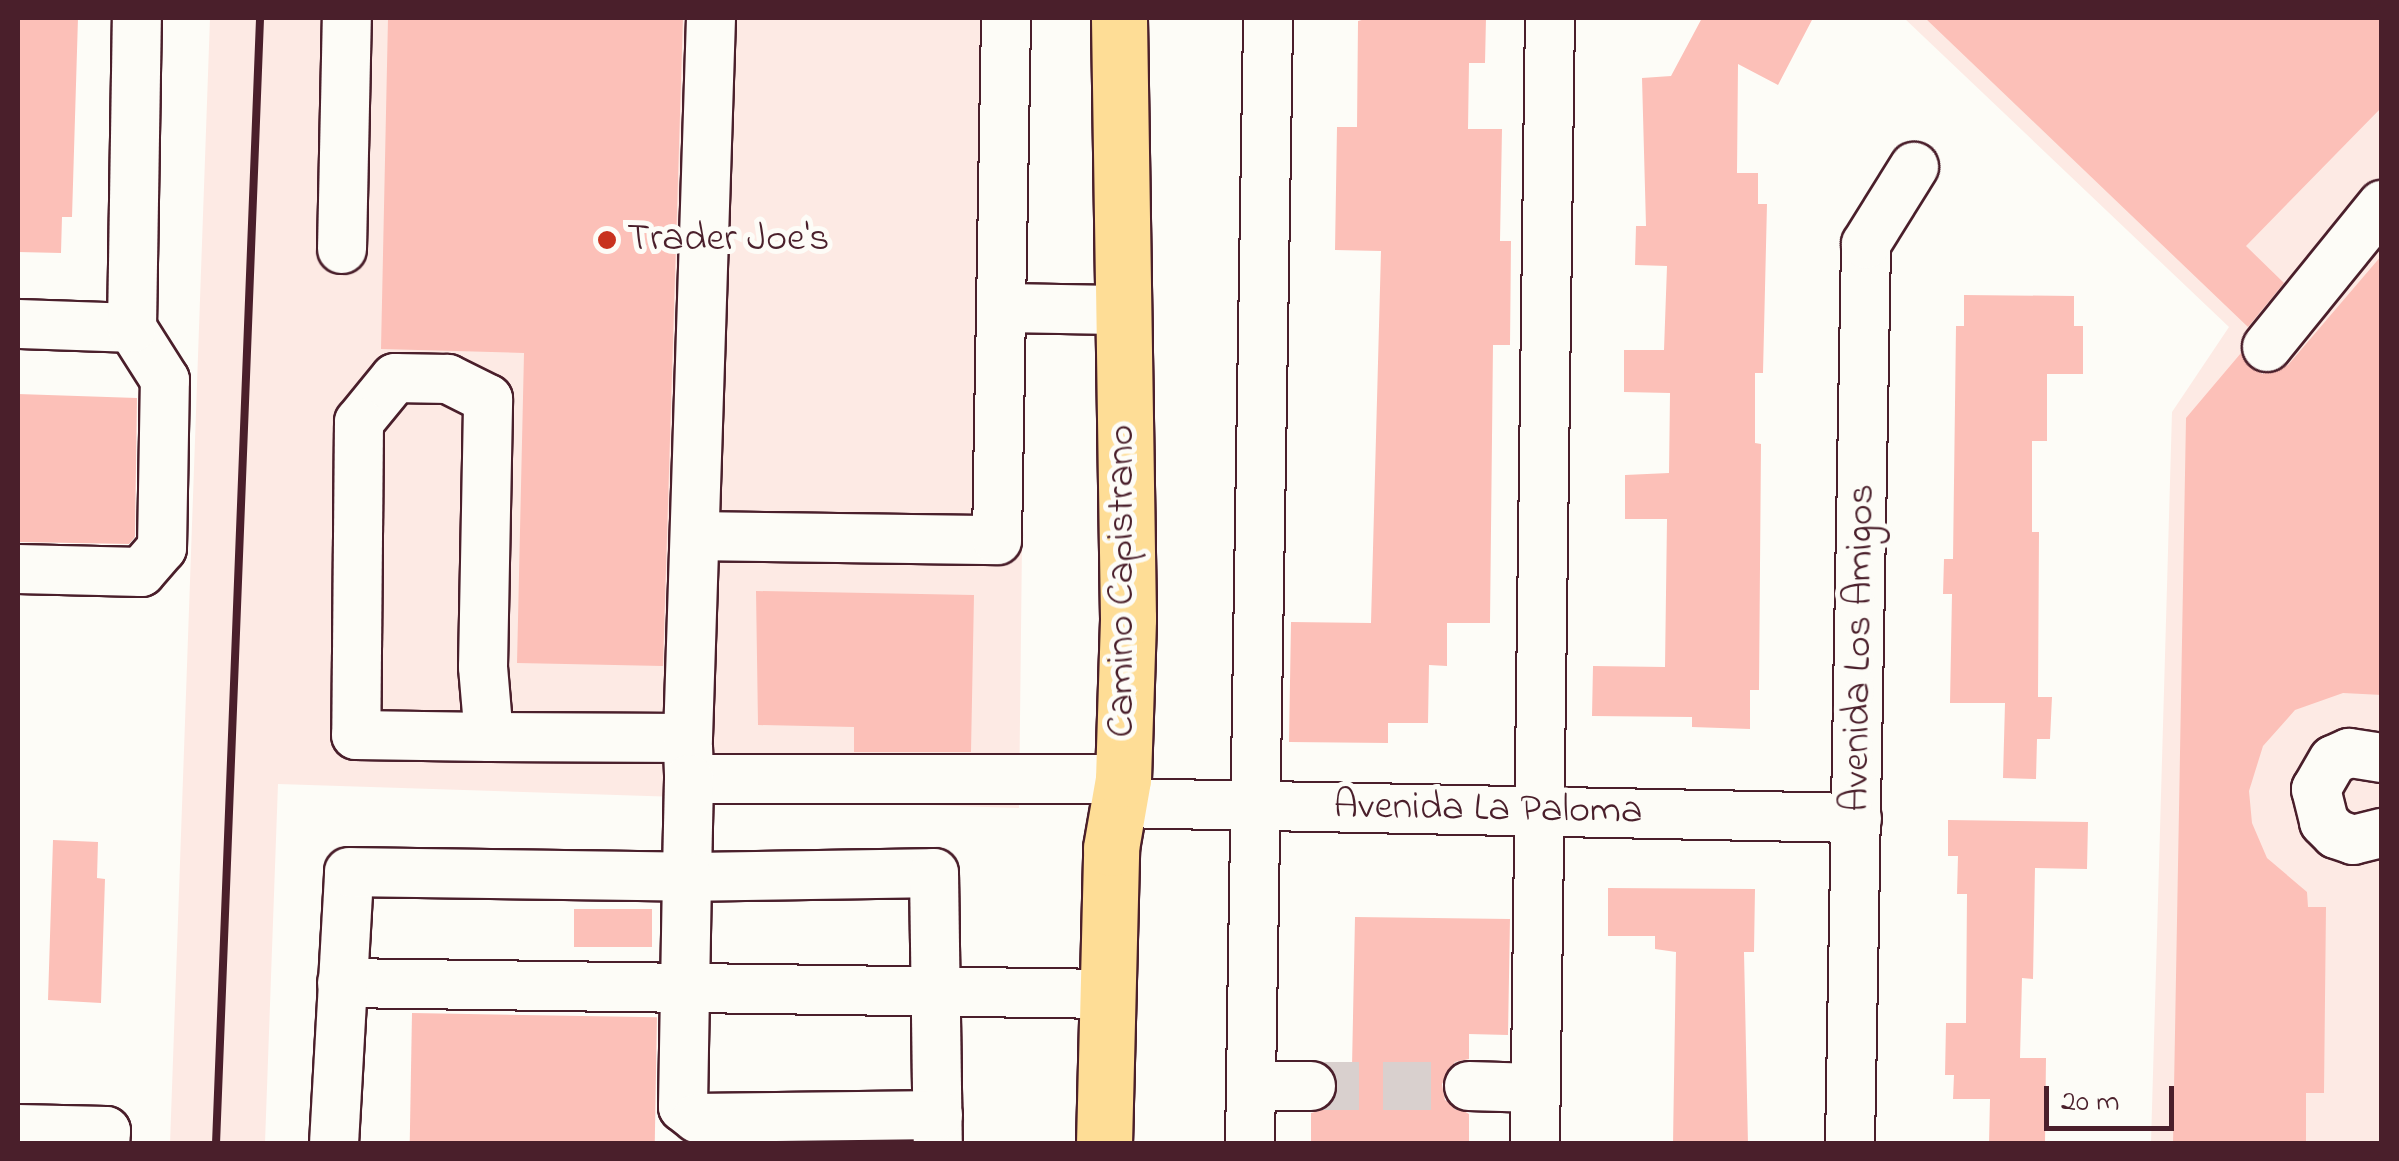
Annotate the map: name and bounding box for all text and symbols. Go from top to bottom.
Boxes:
place label: Trader Joe's [627,216,829,264]
marker: Trader Joe's [596,229,618,251]
street label: Camino Capistrano [1099,424,1147,738]
street label: Avenida Los Amigos [1833,484,1887,812]
street label: Avenida La Paloma [1333,783,1643,837]
scale bar [2049,1066,2179,1128]
text: 20 m [2061,1081,2120,1125]

